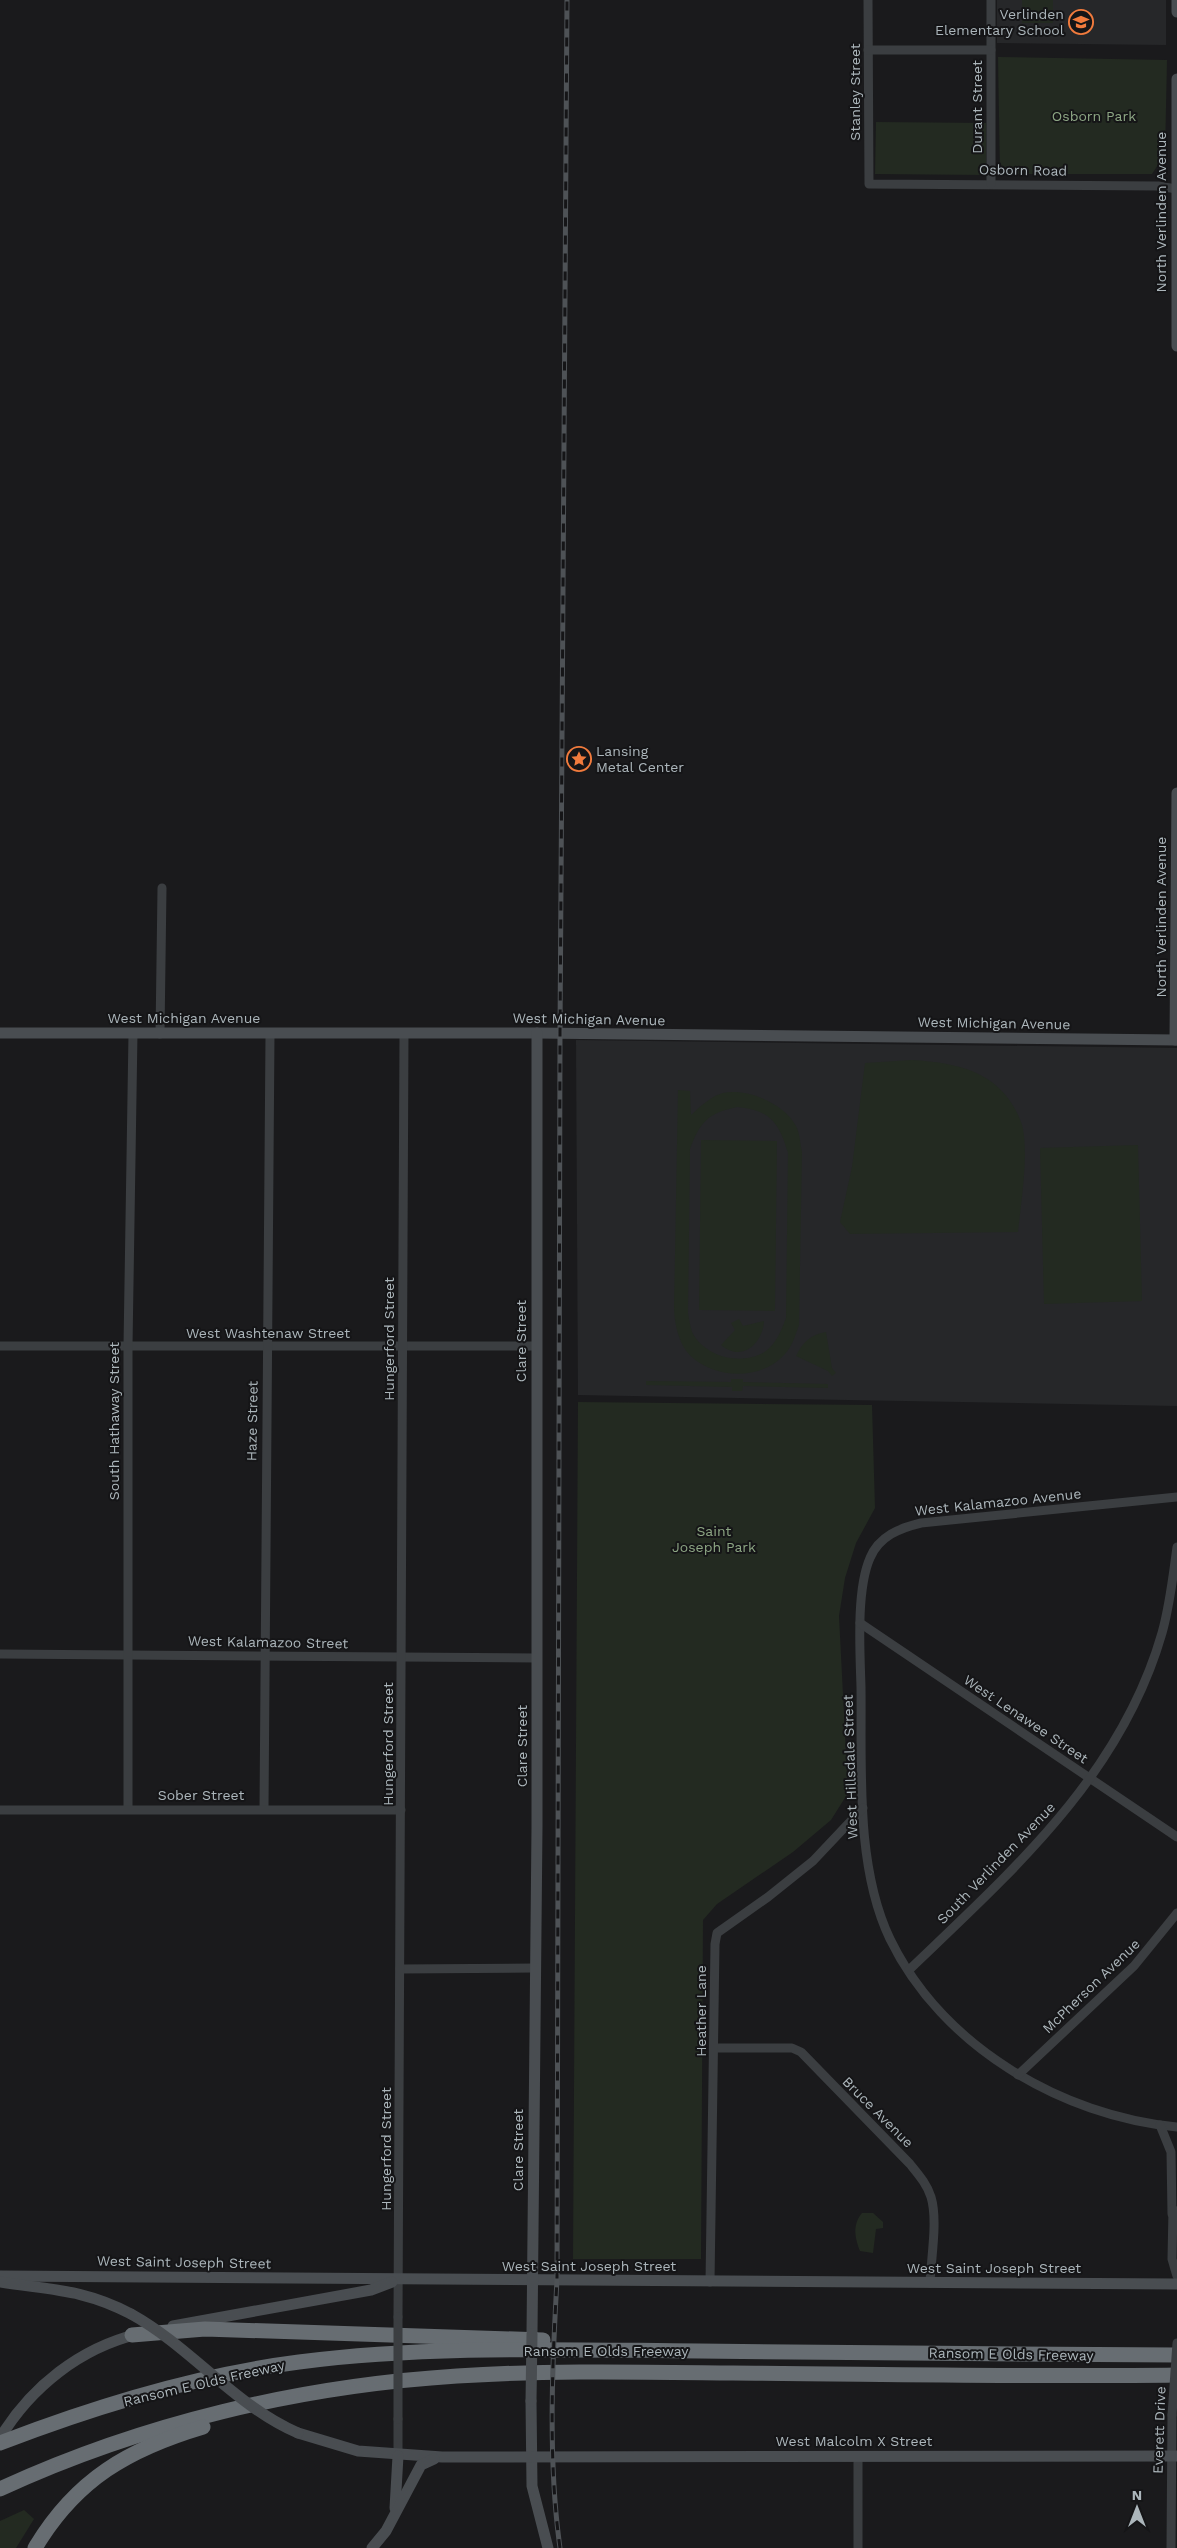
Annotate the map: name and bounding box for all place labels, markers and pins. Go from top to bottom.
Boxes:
place label: Verlinden Elementary School [935,6,1065,38]
school or university icon: Verlinden Elementary School [1068,9,1094,35]
place label: Lansing Metal Center [596,743,684,775]
place icon: Lansing Metal Center [566,746,592,772]

